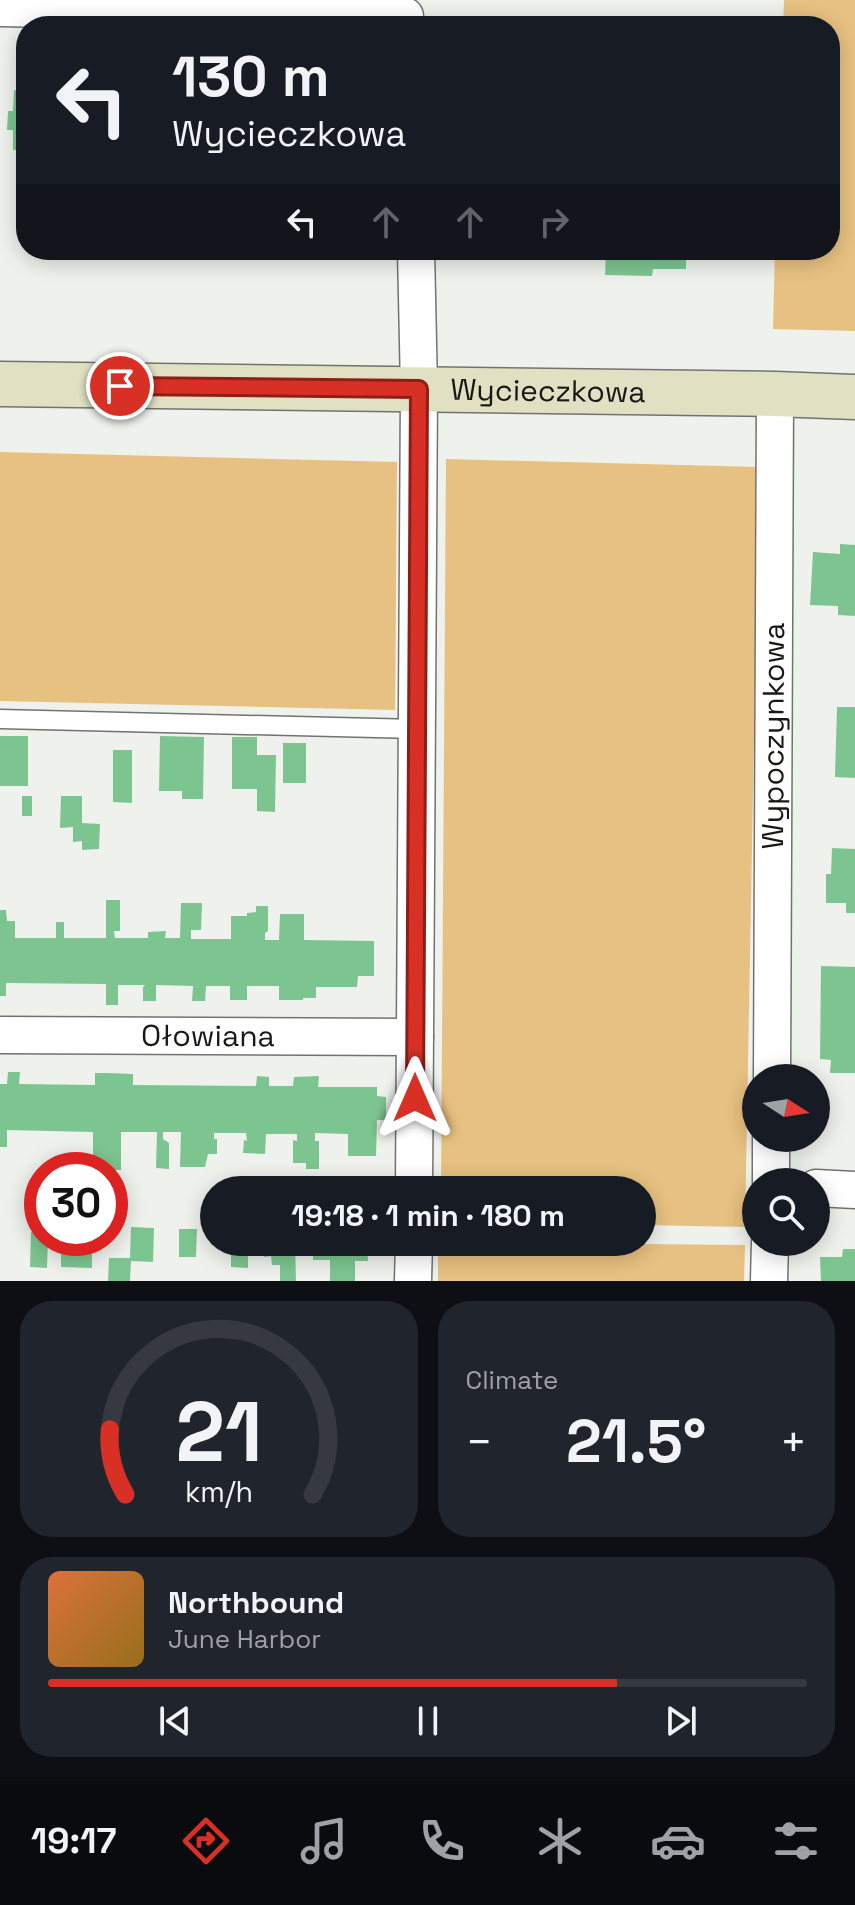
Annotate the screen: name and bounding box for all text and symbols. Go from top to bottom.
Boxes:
text: 130 m [172,41,330,112]
icon: left [40,48,144,152]
text: Wycieczkowa [172,111,406,157]
icon: left [280,200,324,244]
icon: ahead [364,200,408,244]
icon: ahead [448,200,492,244]
icon: right [532,200,576,244]
pin [86,352,154,420]
icon: arrive [98,364,142,408]
street label: Wycieczkowa [450,370,646,411]
street label: Wypoczynkowa [753,622,793,850]
street label: Ołowiana [141,1016,275,1055]
position arrow [373,1056,457,1140]
north arrow [742,1064,830,1152]
map controls [742,1064,830,1256]
speed limit sign: 30 [24,1152,128,1256]
button: search [742,1168,830,1256]
text: 19:18 · 1 min · 180 m [291,1196,565,1235]
text: Climate [466,1363,558,1397]
text: 21 [175,1379,262,1485]
text: 21.5° [566,1403,706,1480]
text: − [466,1414,493,1470]
text: + [780,1414,807,1470]
text: km/h [185,1474,253,1510]
text: Northbound [168,1583,344,1622]
text: June Harbor [168,1622,321,1656]
icon: previous [153,1699,197,1743]
icon: pause [406,1699,450,1743]
icon: next [659,1699,703,1743]
icon: directions [178,1813,234,1869]
icon: music [296,1813,352,1869]
icon: phone [414,1813,470,1869]
icon: climate [532,1813,588,1869]
icon: car [650,1813,706,1869]
icon: filters [768,1813,824,1869]
text: 19:17 [31,1818,116,1864]

